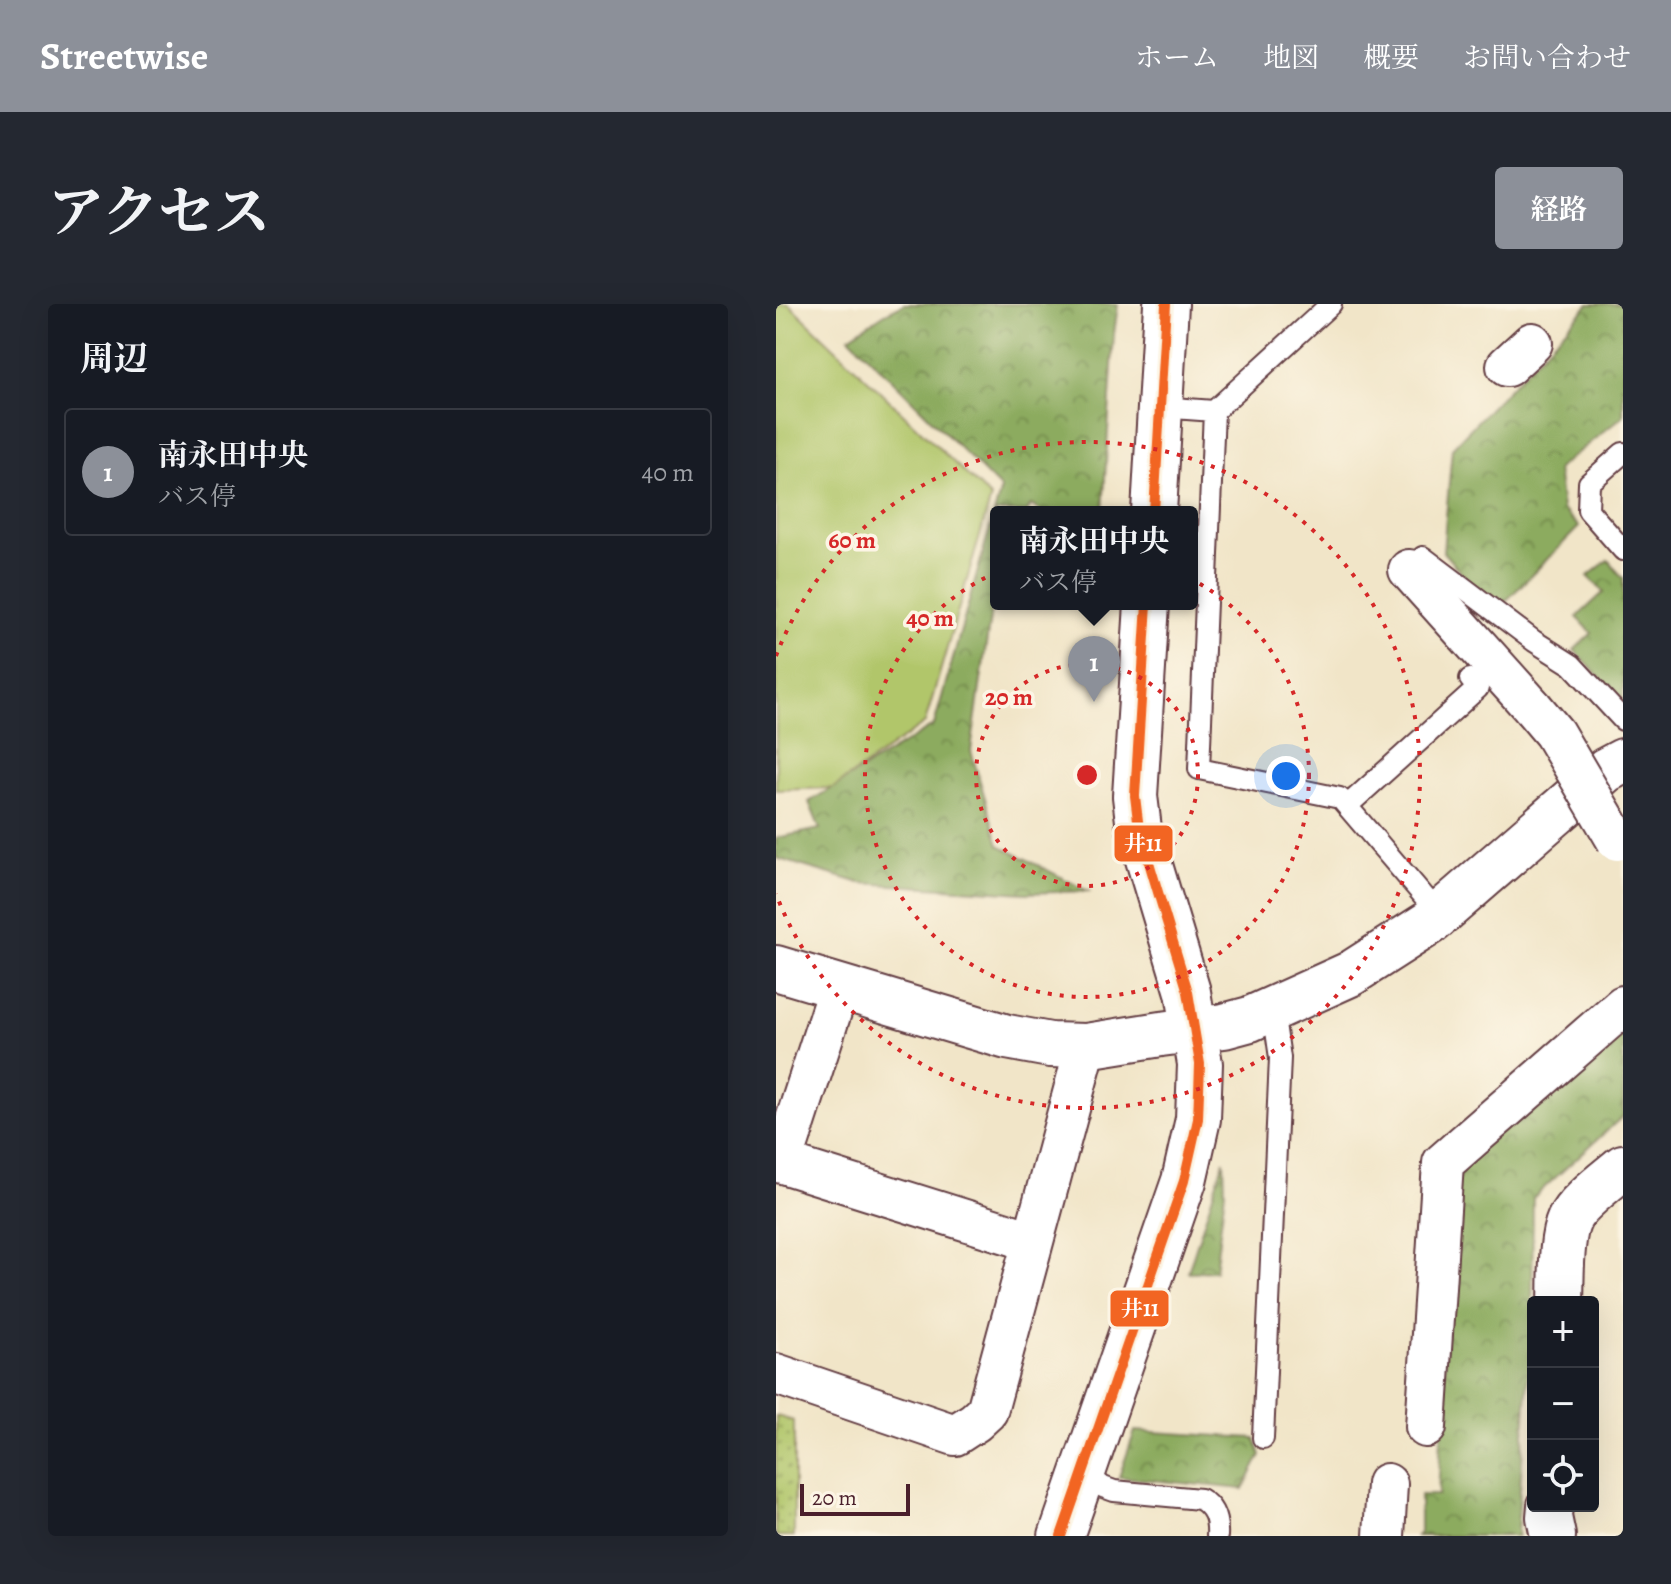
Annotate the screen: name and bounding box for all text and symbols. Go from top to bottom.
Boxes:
text: Streetwise [40,30,208,82]
text: ホーム [1135,39,1219,77]
text: 地図 [1263,39,1319,77]
text: 概要 [1363,39,1419,77]
text: お問い合わせ [1463,39,1631,77]
button: 経路 [1495,167,1623,249]
text: アクセス [48,174,270,250]
text: 周辺 [80,335,148,382]
text: 南永田中央 [158,435,308,475]
text: 1 [103,455,113,490]
text: 40 m [642,455,694,490]
text: バス停 [158,479,236,514]
popup [990,506,1198,610]
text: 南永田中央 [1019,521,1169,561]
text: 60 m [828,524,876,556]
text: バス停 [1019,565,1097,600]
text: 40 m [906,602,954,634]
pin: 1 [1068,636,1120,702]
text: 20 m [985,681,1033,713]
your location [1266,756,1306,796]
centre of rings [1073,761,1101,789]
line badge: 井11 [1113,824,1174,863]
text: 井11 [1124,829,1162,859]
line badge: 井11 [1109,1289,1170,1328]
text: 井11 [1121,1294,1159,1324]
map controls [1527,1296,1599,1512]
button: + [1527,1296,1599,1368]
button: − [1527,1368,1599,1440]
button: locate [1527,1440,1599,1512]
scale bar [800,1480,910,1516]
text: 20 m [812,1483,857,1513]

